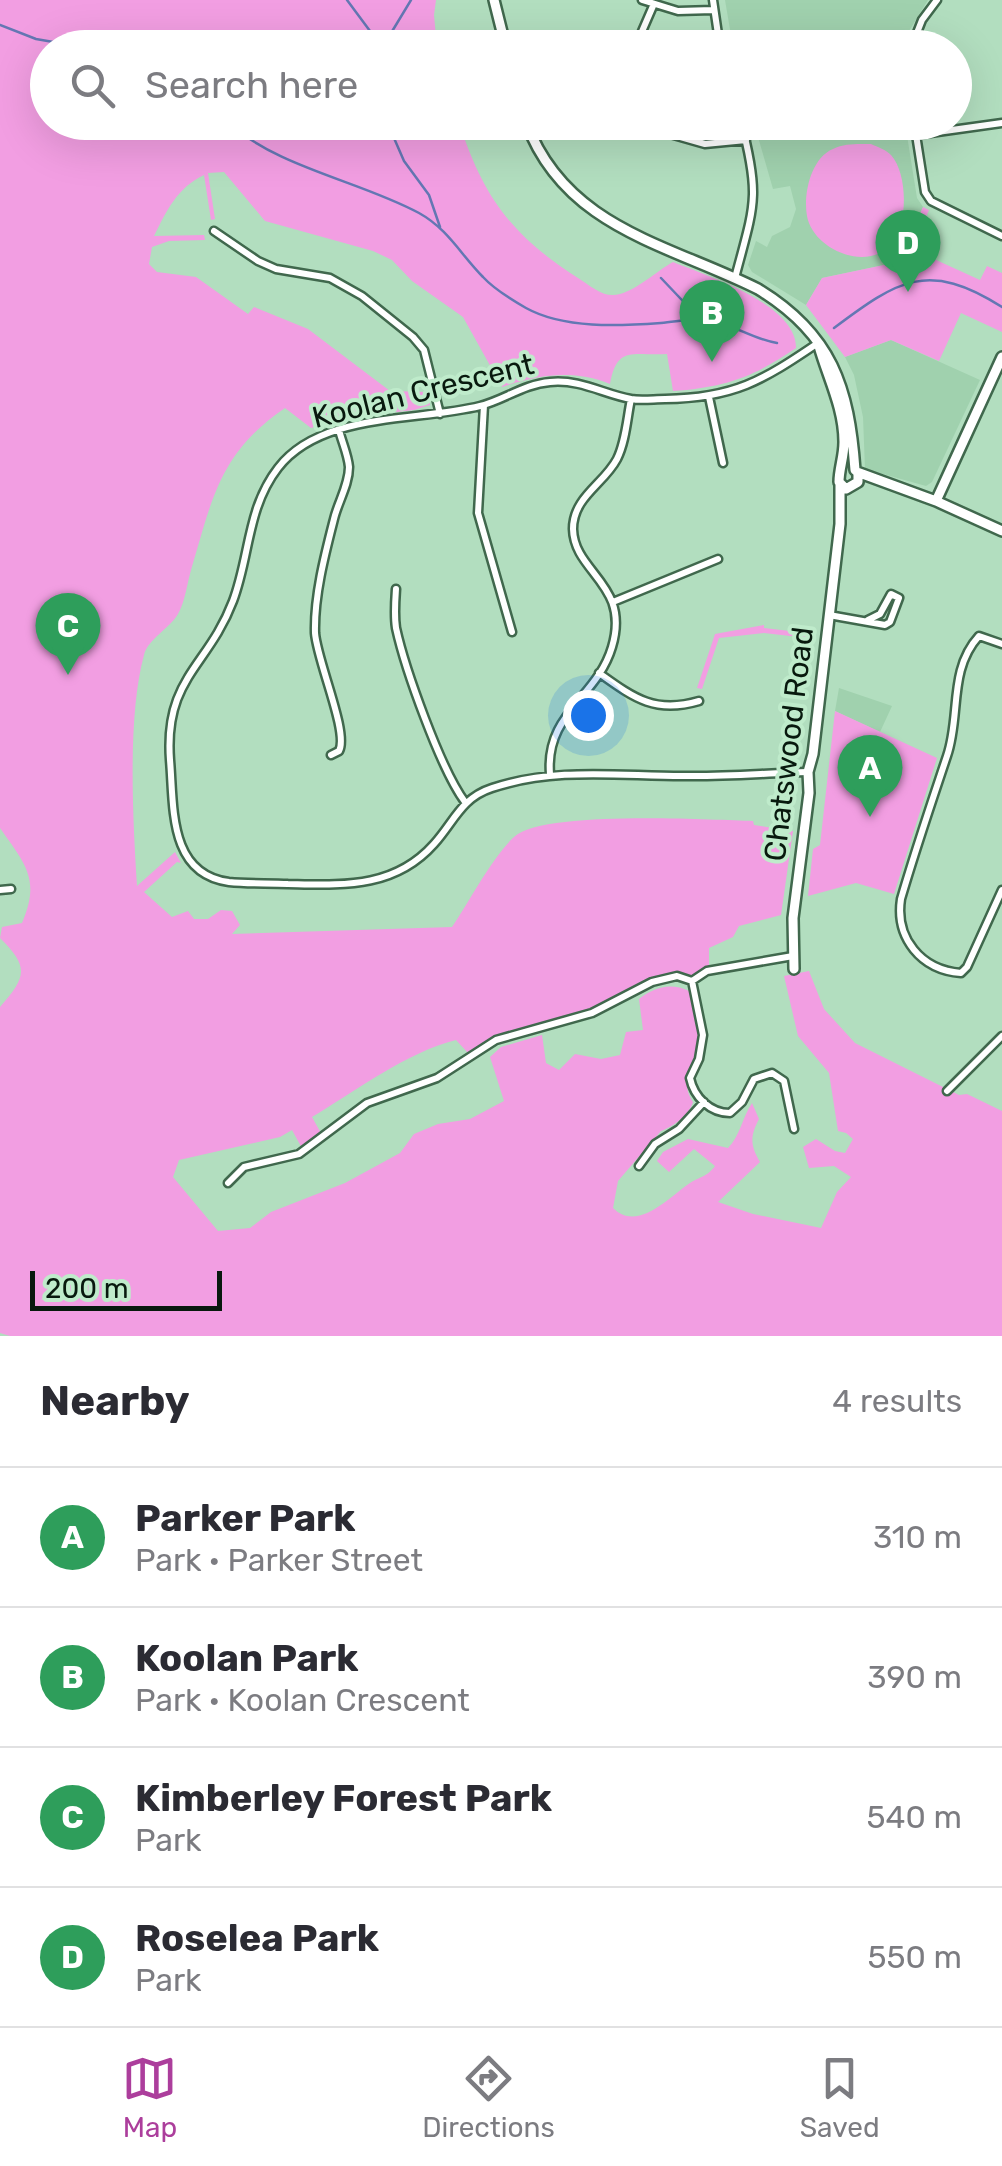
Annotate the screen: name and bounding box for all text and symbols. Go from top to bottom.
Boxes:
search box [30,30,972,140]
icon: search [65,58,120,113]
text: Search here [145,62,358,108]
pin: D [876,210,940,292]
pin: B [680,280,744,362]
street label: Koolan Crescent [308,346,538,436]
pin: C [36,592,100,675]
street label: Chatswood Road [757,625,821,863]
your location [563,690,614,741]
pin: A [838,734,902,817]
scale bar [30,1266,222,1310]
text: 200 m [45,1272,129,1305]
text: Nearby [40,1376,190,1426]
text: 4 results [832,1382,962,1420]
text: Parker Park [135,1495,356,1541]
text: A [61,1518,84,1556]
text: 310 m [873,1518,962,1556]
text: Park · Parker Street [135,1541,423,1579]
text: Koolan Park [135,1635,359,1681]
text: B [61,1658,84,1696]
text: 390 m [867,1658,962,1696]
text: Park · Koolan Crescent [135,1681,470,1719]
text: Kimberley Forest Park [135,1775,552,1821]
text: C [61,1798,84,1836]
text: 540 m [867,1798,962,1836]
text: Park [135,1821,202,1859]
text: Roselea Park [135,1915,379,1961]
text: D [61,1938,84,1976]
text: 550 m [867,1938,962,1976]
text: Park [135,1961,202,1999]
tab: Map [122,2051,177,2144]
tab: Directions [422,2051,555,2144]
tab: Saved [800,2051,880,2144]

